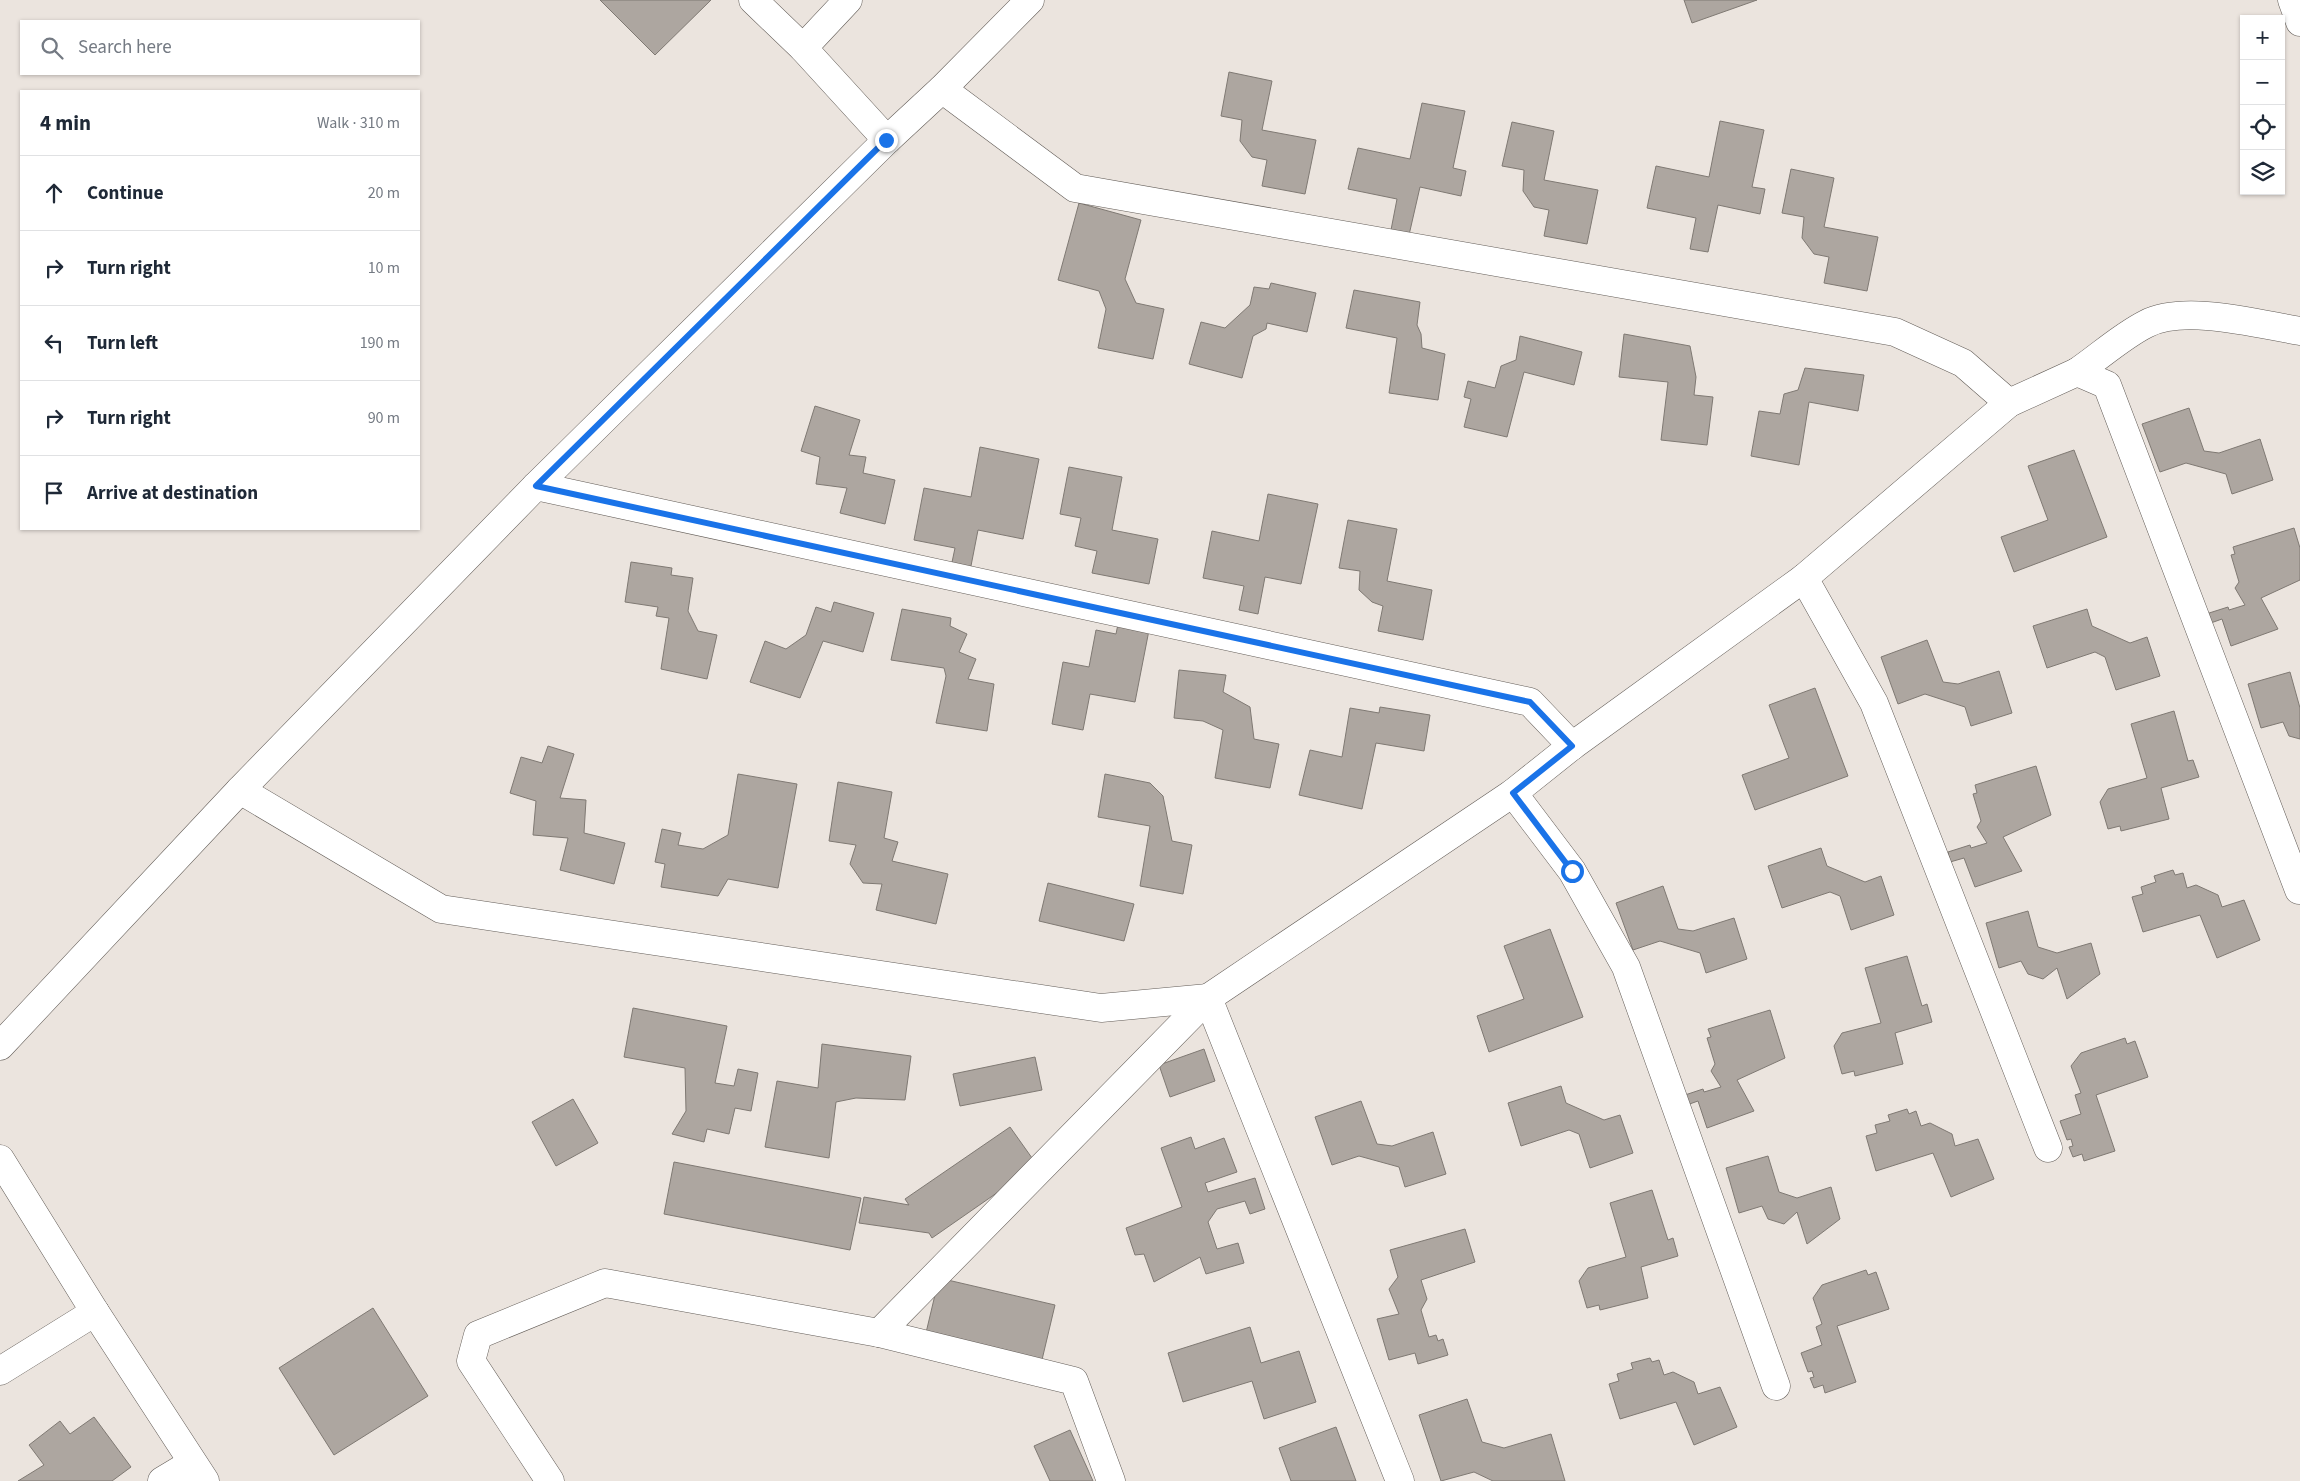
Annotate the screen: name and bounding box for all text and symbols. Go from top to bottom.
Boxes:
map controls [2240,15,2285,195]
button: + [2240,15,2285,60]
search box [20,20,420,75]
icon: search [38,34,66,62]
text: Search here [78,34,172,61]
button: − [2240,60,2285,105]
button: locate [2240,105,2285,150]
text: 4 min [40,108,91,138]
text: Walk · 310 m [317,112,400,134]
route end [875,129,898,152]
button: layers [2240,150,2285,195]
icon: ahead [40,179,68,207]
text: Continue [87,180,164,207]
text: 20 m [368,182,400,204]
icon: right [40,254,68,282]
text: Turn right [87,255,171,282]
text: 10 m [368,257,400,279]
icon: left [40,329,68,357]
text: Turn left [87,330,158,357]
text: 190 m [360,332,400,354]
icon: right [40,404,68,432]
text: Turn right [87,405,171,432]
text: 90 m [368,407,400,429]
icon: arrive [40,479,68,507]
text: Arrive at destination [87,480,258,507]
route start [1561,860,1584,883]

